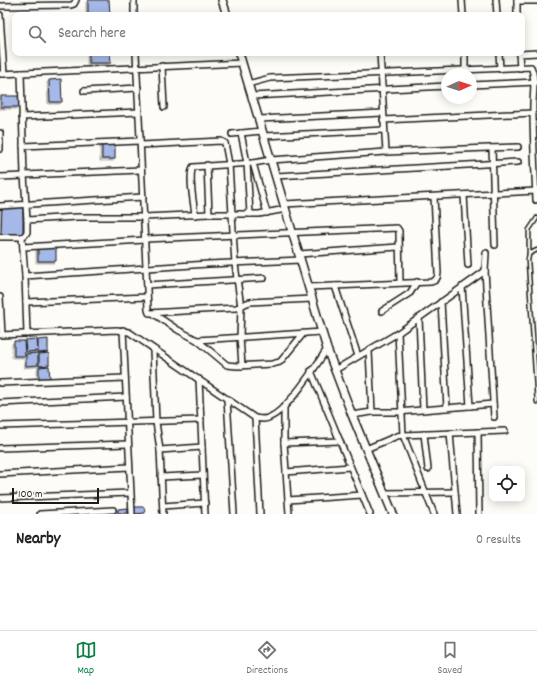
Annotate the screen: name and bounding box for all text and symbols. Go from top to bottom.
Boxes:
search box [12,12,525,56]
icon: search [26,23,48,45]
text: Search here [58,23,126,45]
north arrow [441,68,477,104]
map controls [489,466,525,502]
button: locate [489,466,525,502]
scale bar [12,486,99,505]
text: 100 m [18,487,42,503]
text: Nearby [16,528,60,552]
text: 0 results [476,531,521,550]
tab: Map [75,639,97,679]
tab: Directions [246,639,288,679]
tab: Saved [438,639,462,679]

